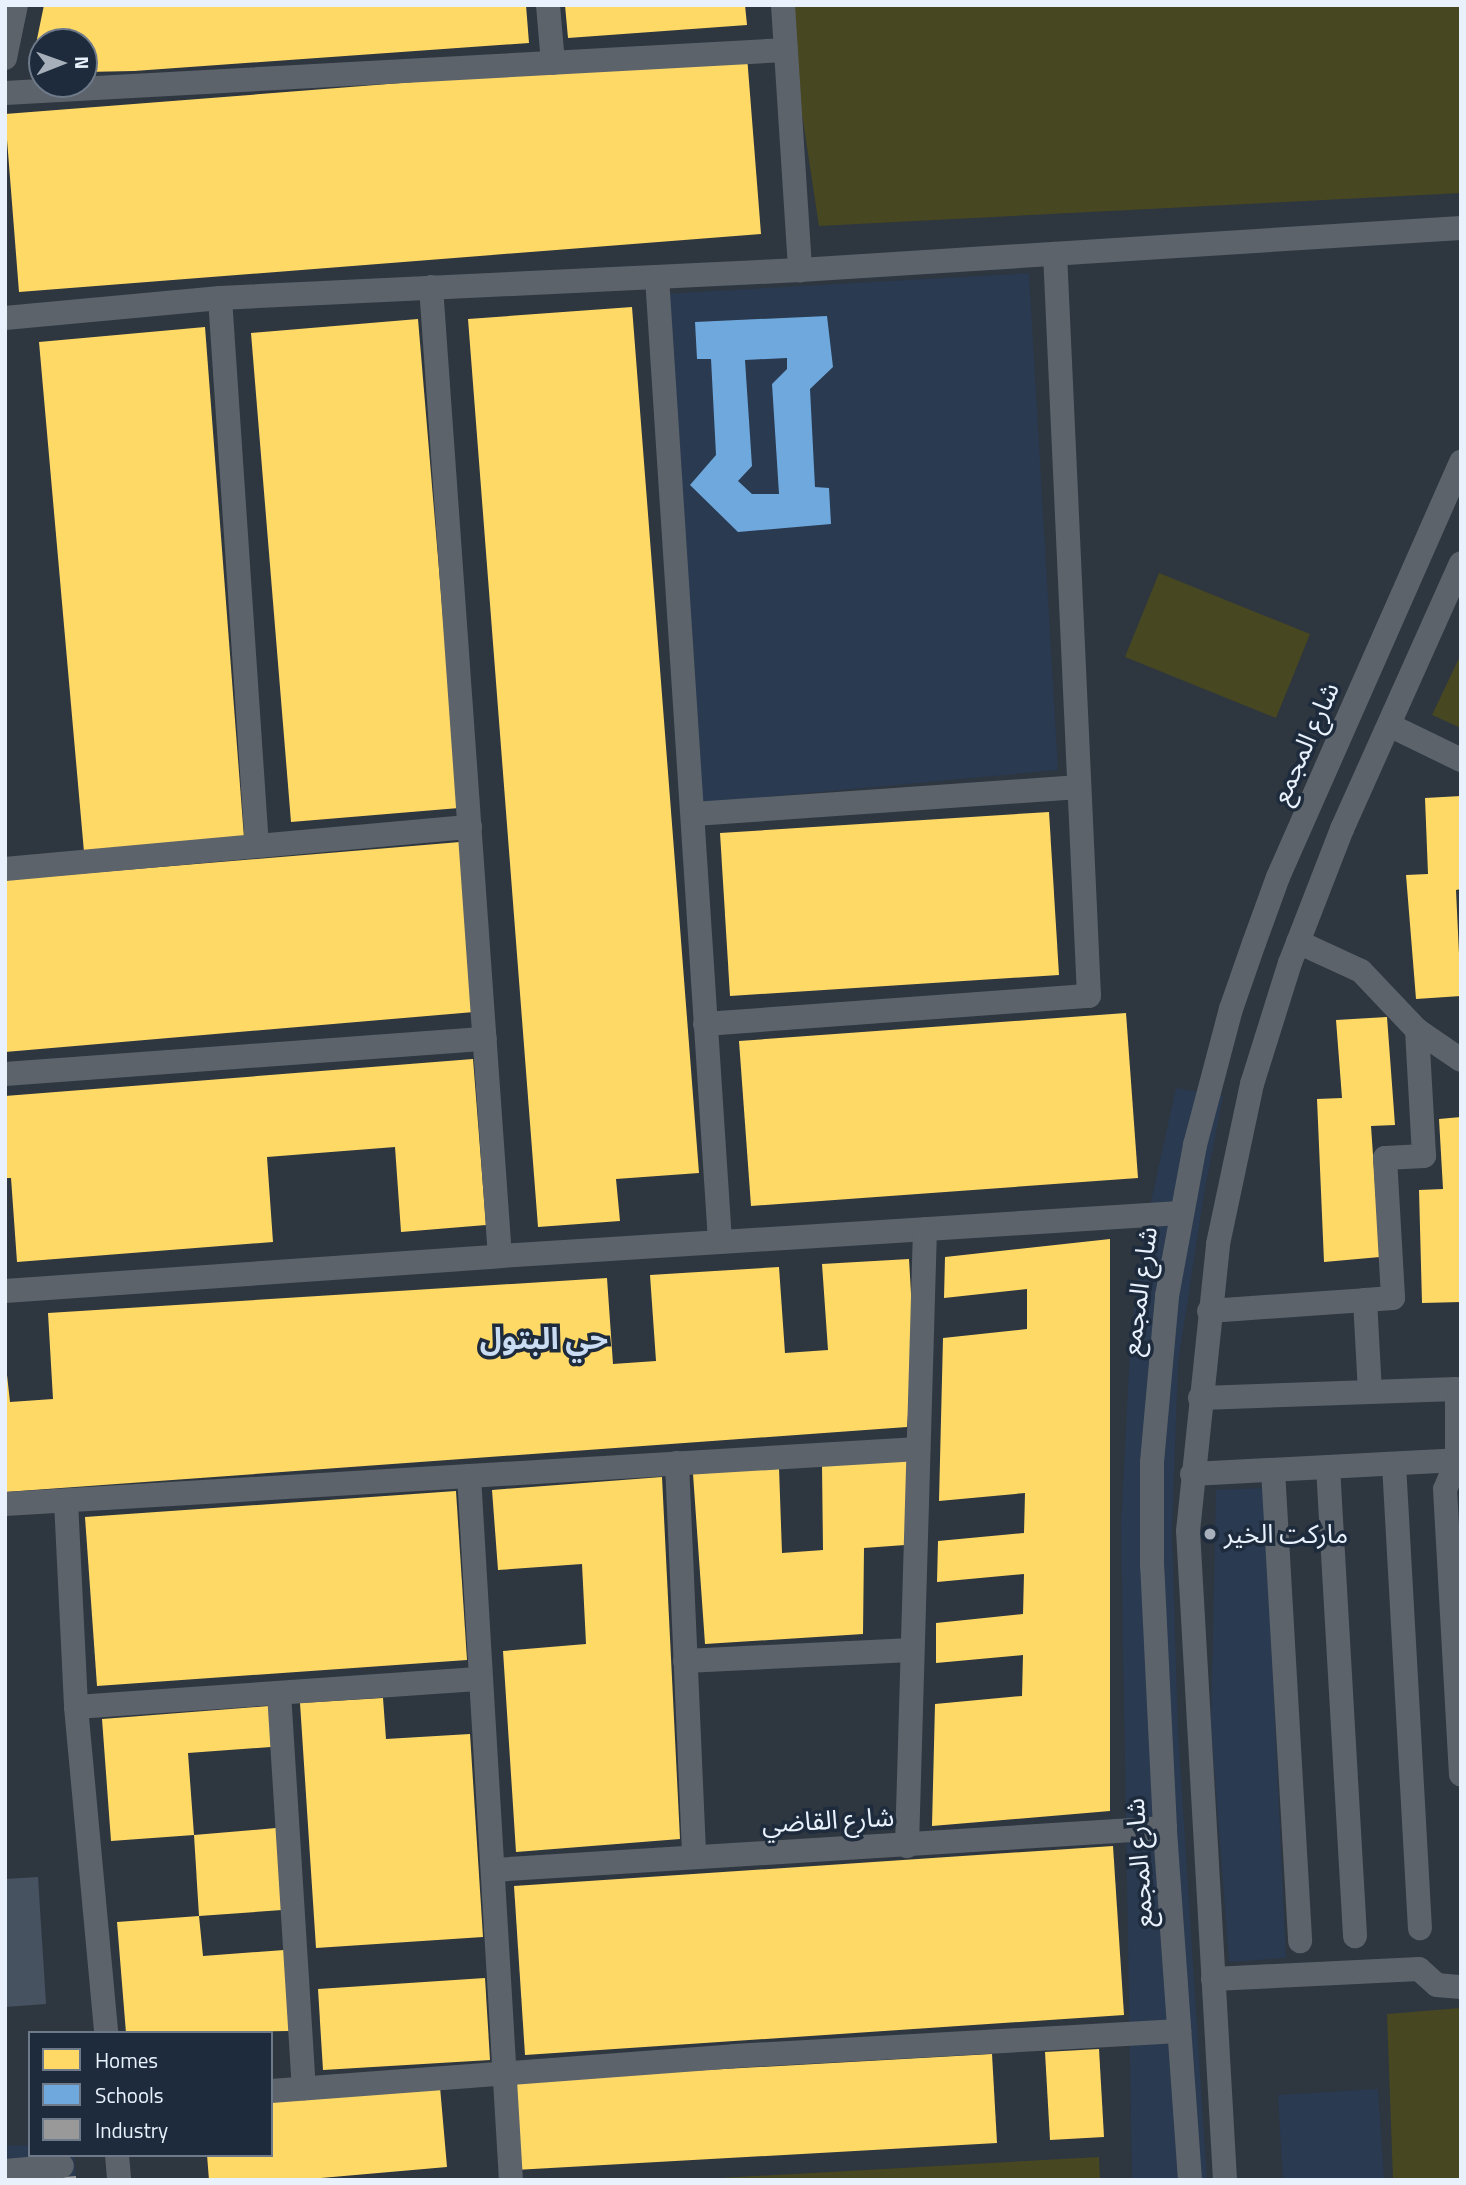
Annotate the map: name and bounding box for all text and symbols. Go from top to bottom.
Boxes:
north arrow [28,28,98,98]
text: N [68,56,97,69]
street label: شارع المجمع [1264,677,1346,809]
street label: شارع المجمع [1115,1225,1163,1357]
district label: حي البتول [480,1320,608,1356]
place label: ماركت الخير [1224,1518,1348,1550]
marker: ماركت الخير [1202,1526,1218,1542]
street label: شارع المجمع [1119,1797,1159,1929]
street label: شارع القاضي [761,1801,895,1839]
legend [28,2031,273,2157]
text: Homes [95,2044,158,2076]
text: Schools [95,2079,164,2111]
text: Industry [95,2114,168,2146]

